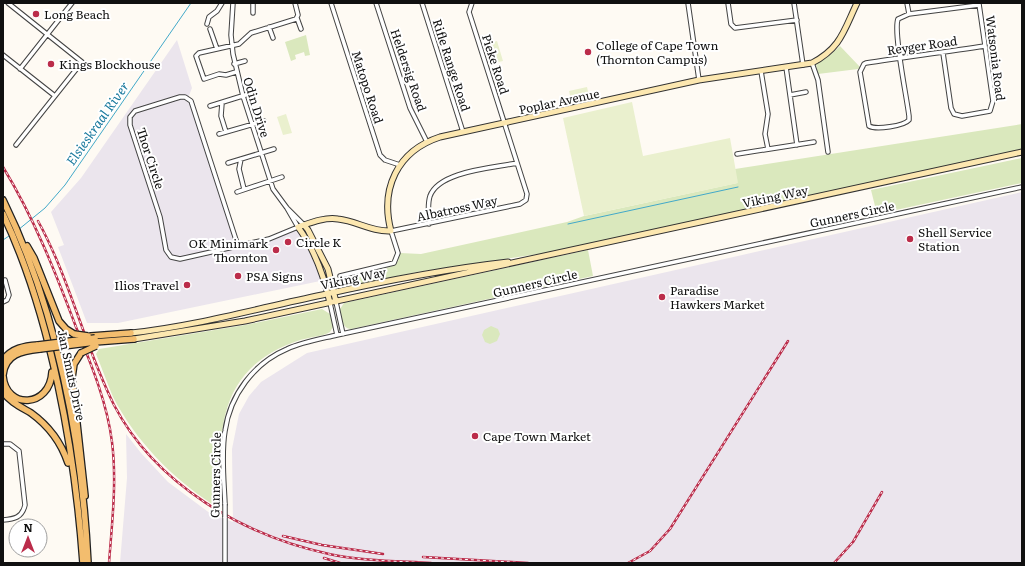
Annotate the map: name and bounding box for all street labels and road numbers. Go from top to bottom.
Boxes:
street label: Watsonia Road [982,14,1010,102]
street label: Rifle Range Road [429,16,476,114]
street label: Heldersig Road [386,26,432,114]
street label: Reyger Road [886,31,959,59]
street label: Pieke Road [478,32,514,97]
street label: Matopo Road [348,48,388,126]
street label: Odin Drive [239,75,275,139]
street label: Poplar Avenue [517,84,601,118]
street label: Thor Circle [133,125,169,191]
street label: Viking Way [741,180,810,212]
street label: Albatross Way [415,191,499,225]
street label: Gunners Circle [808,196,896,232]
street label: Viking Way [319,262,388,294]
street label: Gunners Circle [491,265,579,301]
street label: Jan Smuts Drive [54,328,90,422]
street label: Gunners Circle [205,432,225,518]

